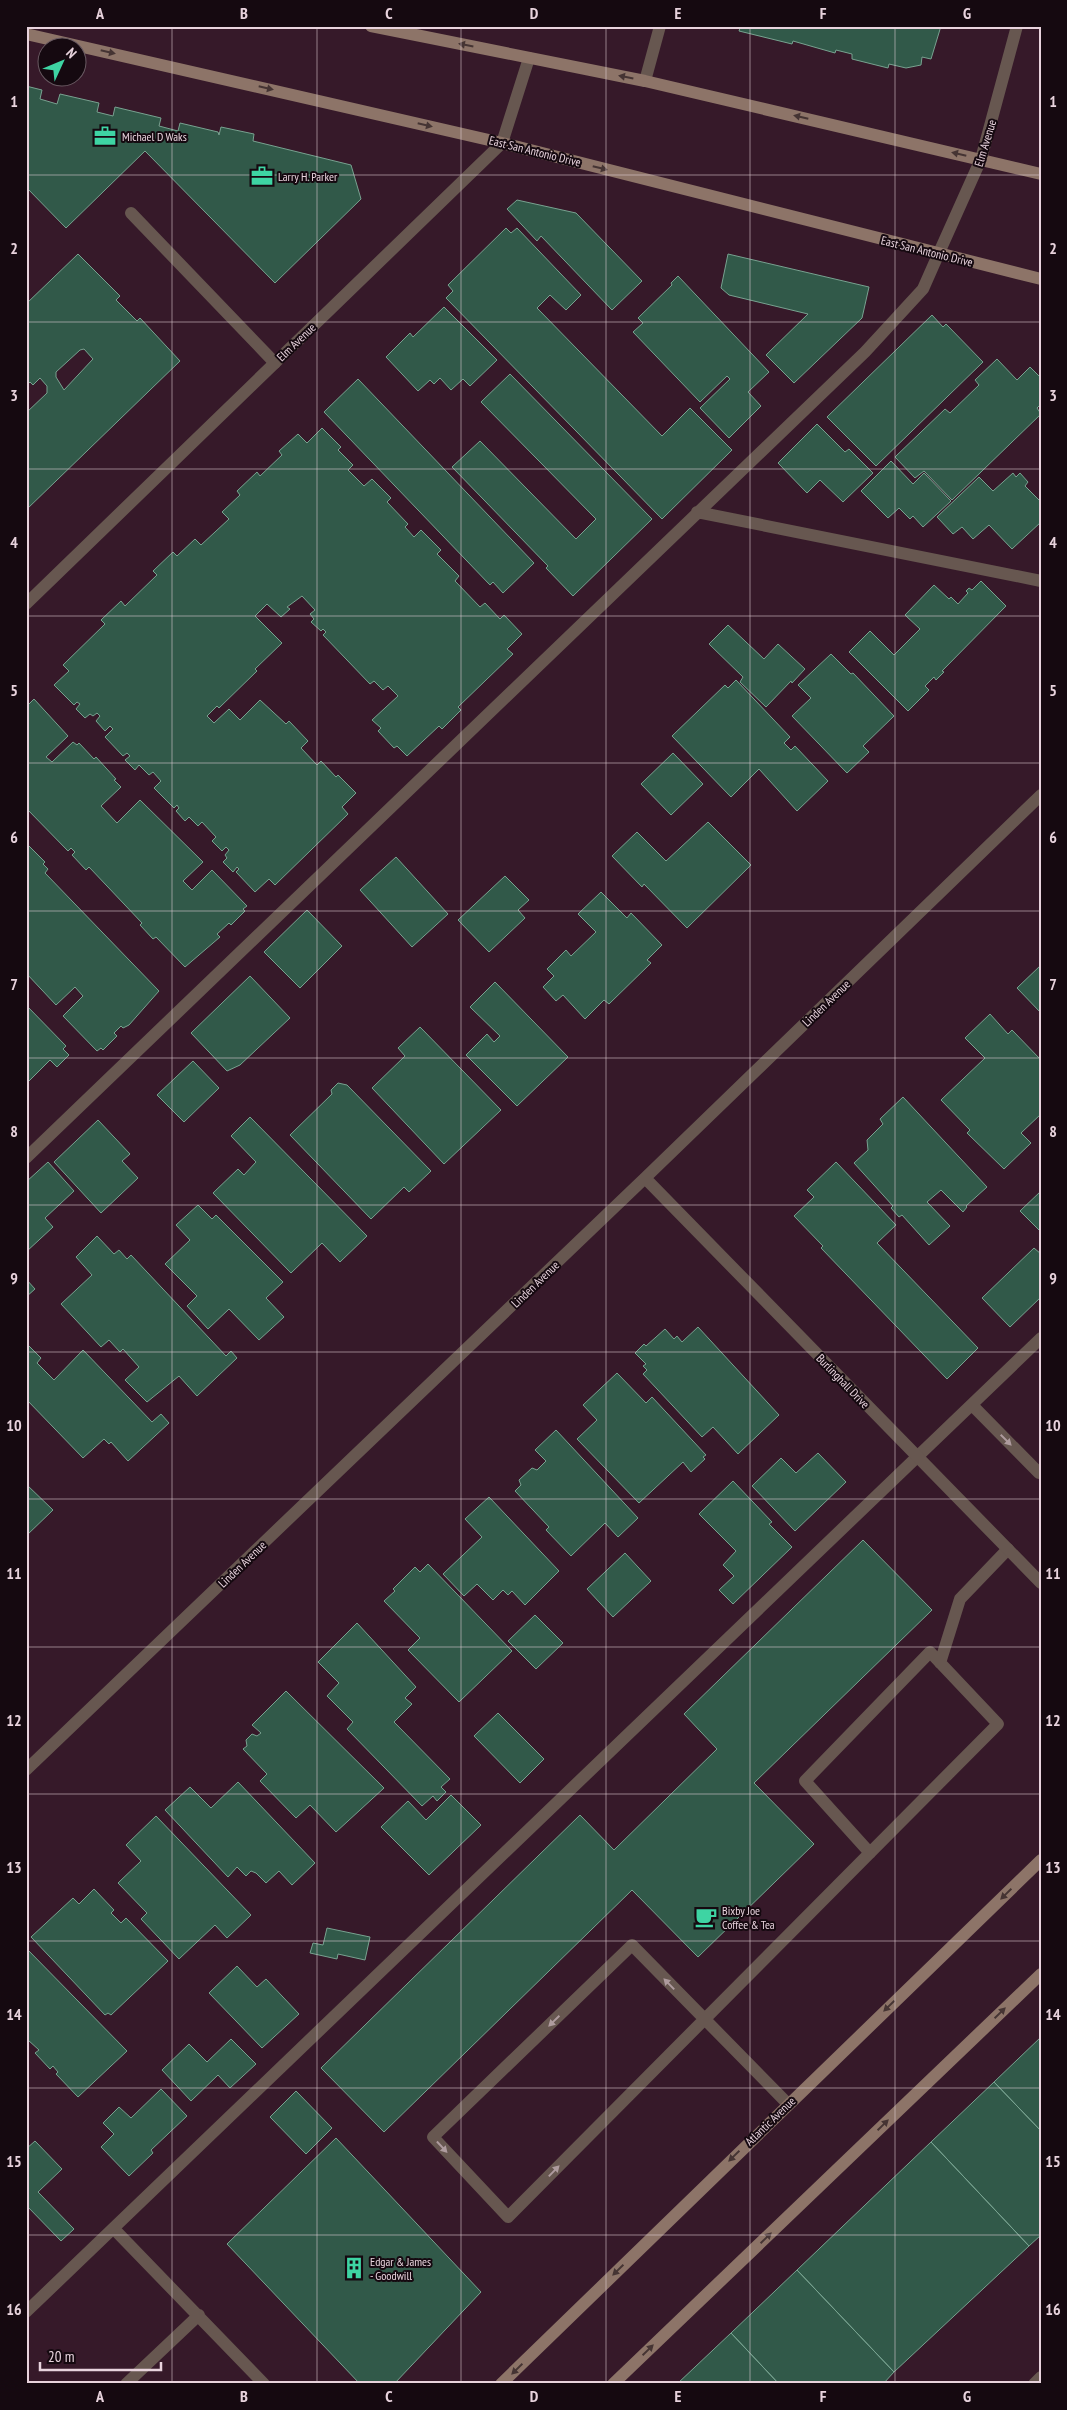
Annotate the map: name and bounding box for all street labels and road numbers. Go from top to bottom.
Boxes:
street label: Elm Avenue [971,118,999,168]
street label: East San Antonio Drive [488,132,582,170]
street label: East San Antonio Drive [880,232,974,270]
street label: Elm Avenue [273,320,319,364]
street label: Linden Avenue [799,976,853,1030]
street label: Linden Avenue [508,1257,562,1311]
street label: Burlinghall Drive [813,1351,873,1411]
street label: Linden Avenue [215,1537,269,1591]
street label: Atlantic Avenue [742,2093,798,2149]

